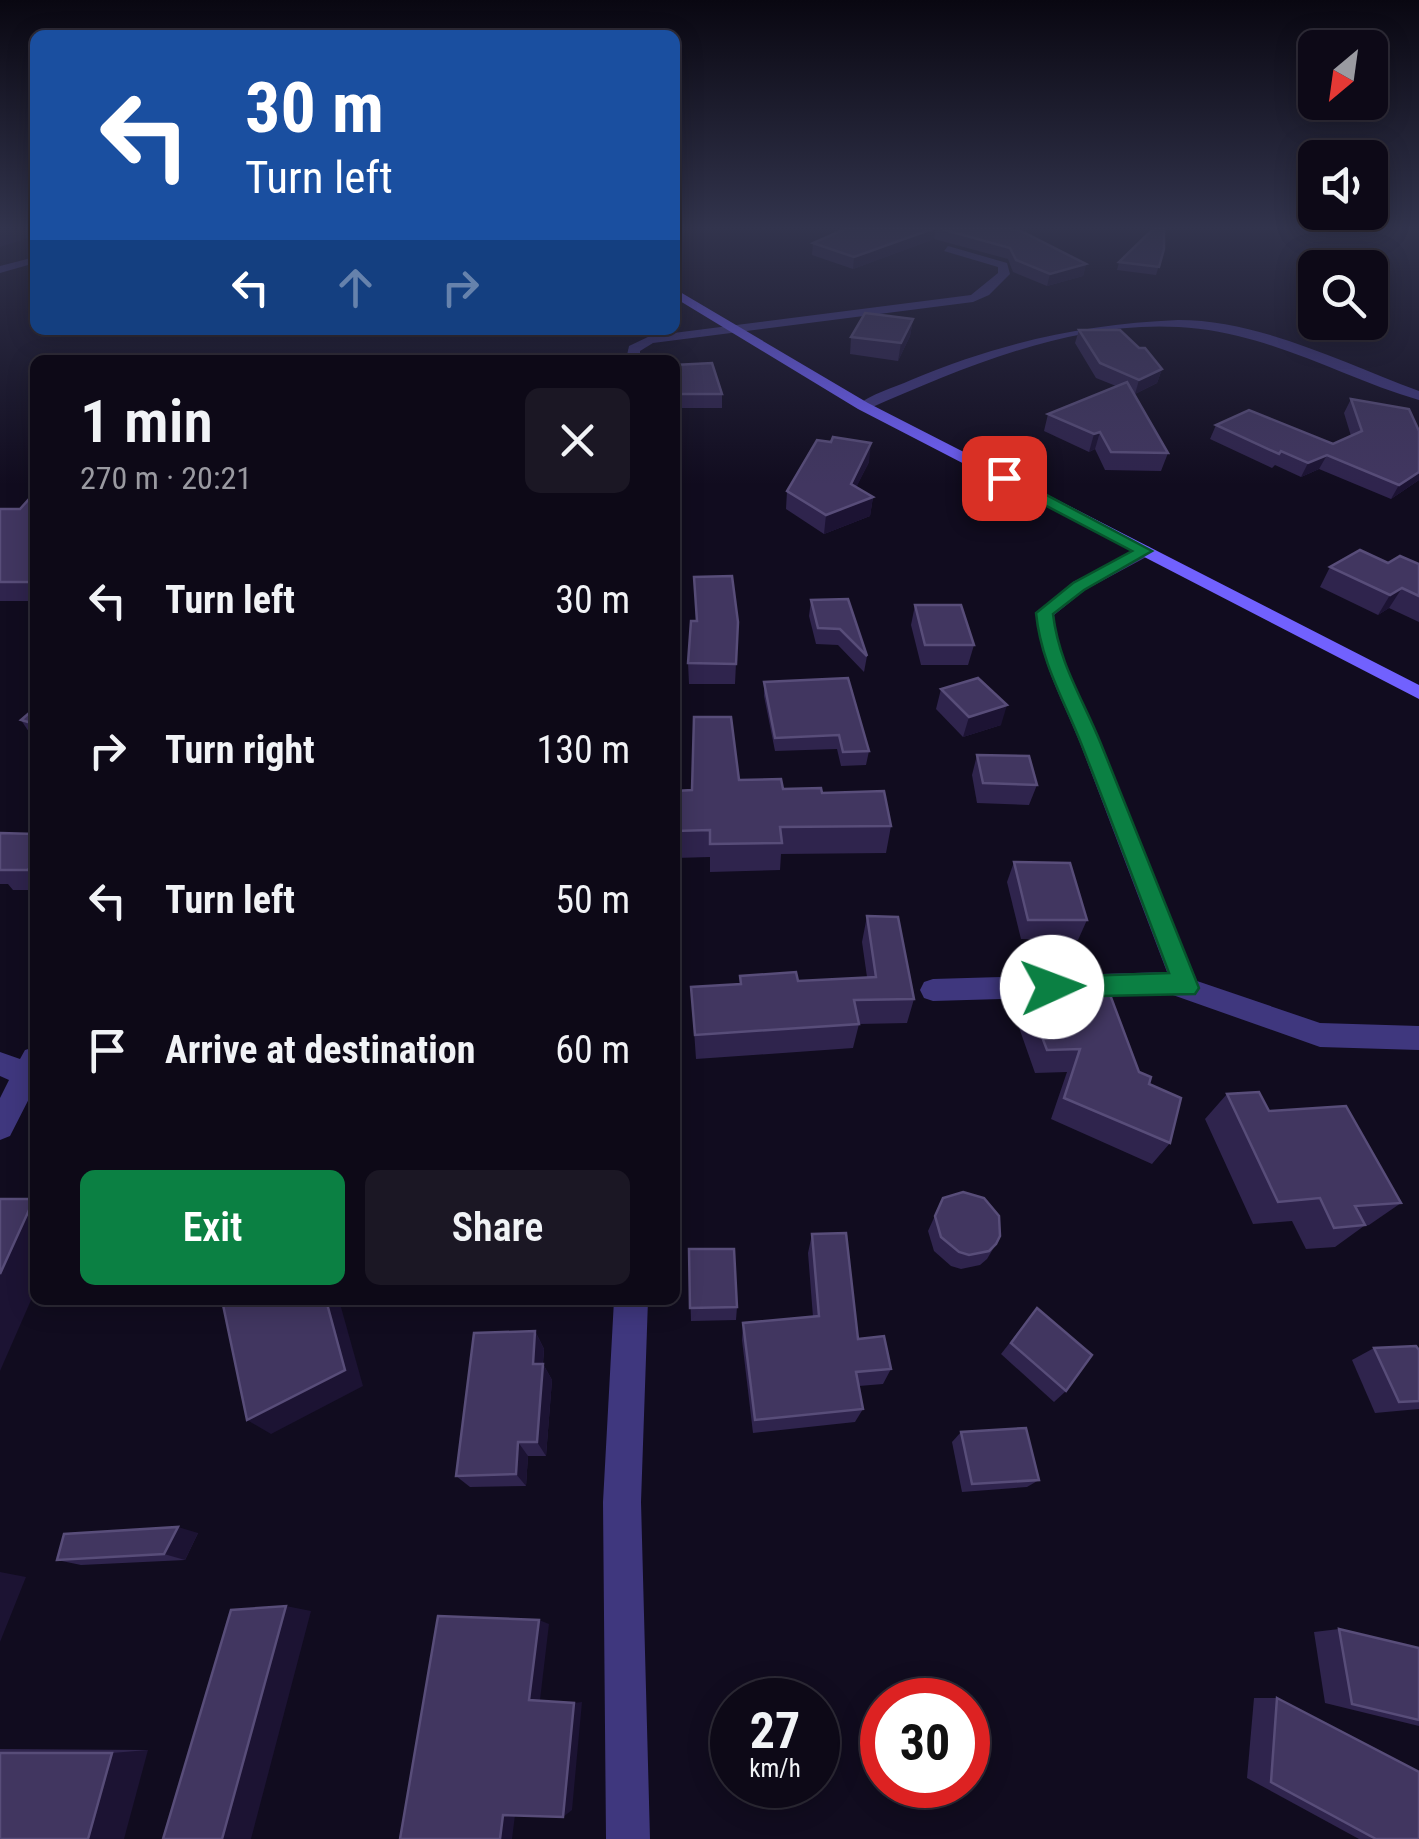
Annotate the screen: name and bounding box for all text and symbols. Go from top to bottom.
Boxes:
north arrow [1298,30,1388,120]
map controls [1298,30,1388,340]
text: 30 m [245,67,384,149]
icon: left [80,70,210,200]
button: sound [1298,140,1388,230]
text: Turn left [245,151,393,204]
button: search [1298,250,1388,340]
icon: left [223,260,278,315]
icon: ahead [328,260,383,315]
icon: right [433,260,488,315]
text: 1 min [80,386,213,457]
button: close [525,388,630,493]
pin [962,436,1047,521]
icon: arrive [977,451,1032,506]
text: 270 m · 20:21 [80,459,252,497]
icon: left [80,573,135,628]
text: Turn left [165,578,295,622]
text: 30 m [555,578,630,622]
icon: right [80,723,135,778]
text: Turn right [165,728,315,772]
text: 130 m [536,728,630,772]
icon: left [80,873,135,928]
text: Turn left [165,878,295,922]
text: 50 m [555,878,630,922]
position arrow [1000,935,1104,1039]
icon: arrive [80,1023,135,1078]
text: Arrive at destination [165,1028,475,1072]
text: 60 m [555,1028,630,1072]
button: Exit [80,1170,345,1285]
button: Share [365,1170,630,1285]
speed limit sign: 30 [860,1678,990,1808]
text: 27 [750,1702,800,1760]
text: km/h [749,1754,801,1783]

